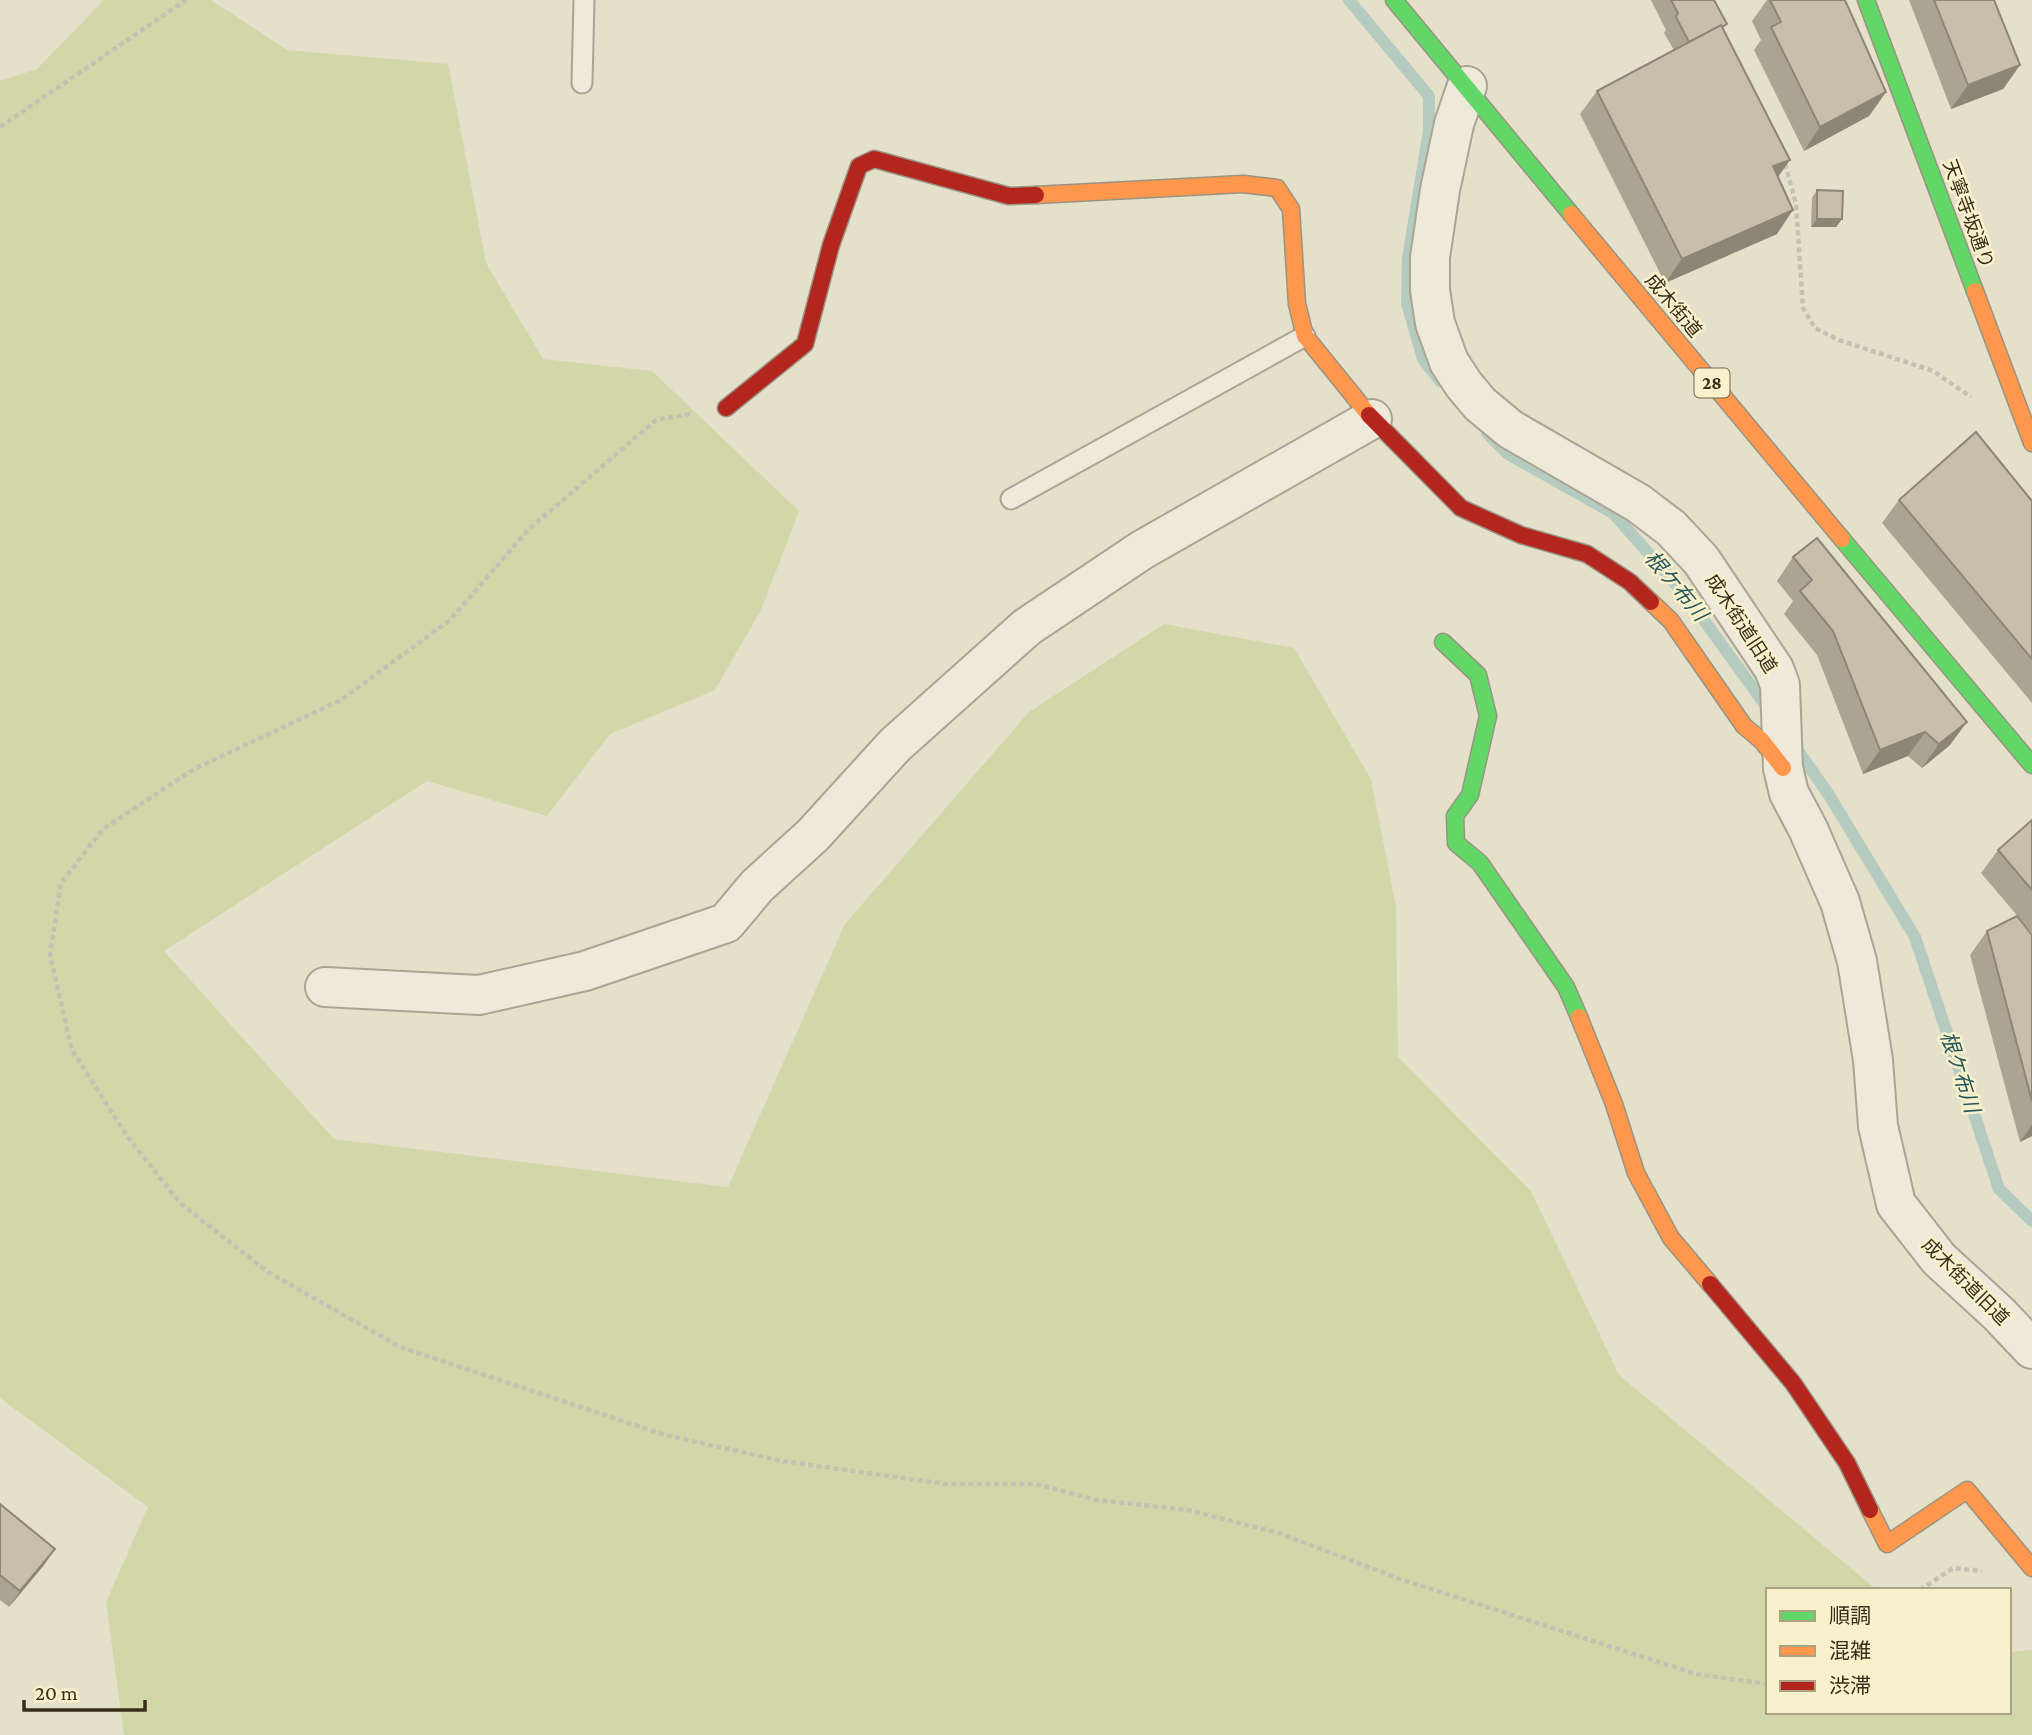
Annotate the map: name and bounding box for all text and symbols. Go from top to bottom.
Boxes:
street label: 天寧寺坂通り [1939,157,1998,271]
street label: 成木街道 [1641,269,1706,341]
road number: 28 [1694,368,1730,398]
water label: 根ケ布川 [1640,546,1713,627]
street label: 成木街道旧道 [1702,570,1781,677]
water label: 根ケ布川 [1936,1028,1985,1118]
street label: 成木街道旧道 [1918,1234,2013,1329]
legend [1766,1588,2011,1714]
text: 順調 [1829,1604,1871,1628]
text: 混雑 [1829,1639,1871,1663]
scale bar [24,1668,145,1712]
text: 渋滞 [1829,1674,1871,1698]
text: 20 m [35,1681,78,1705]

